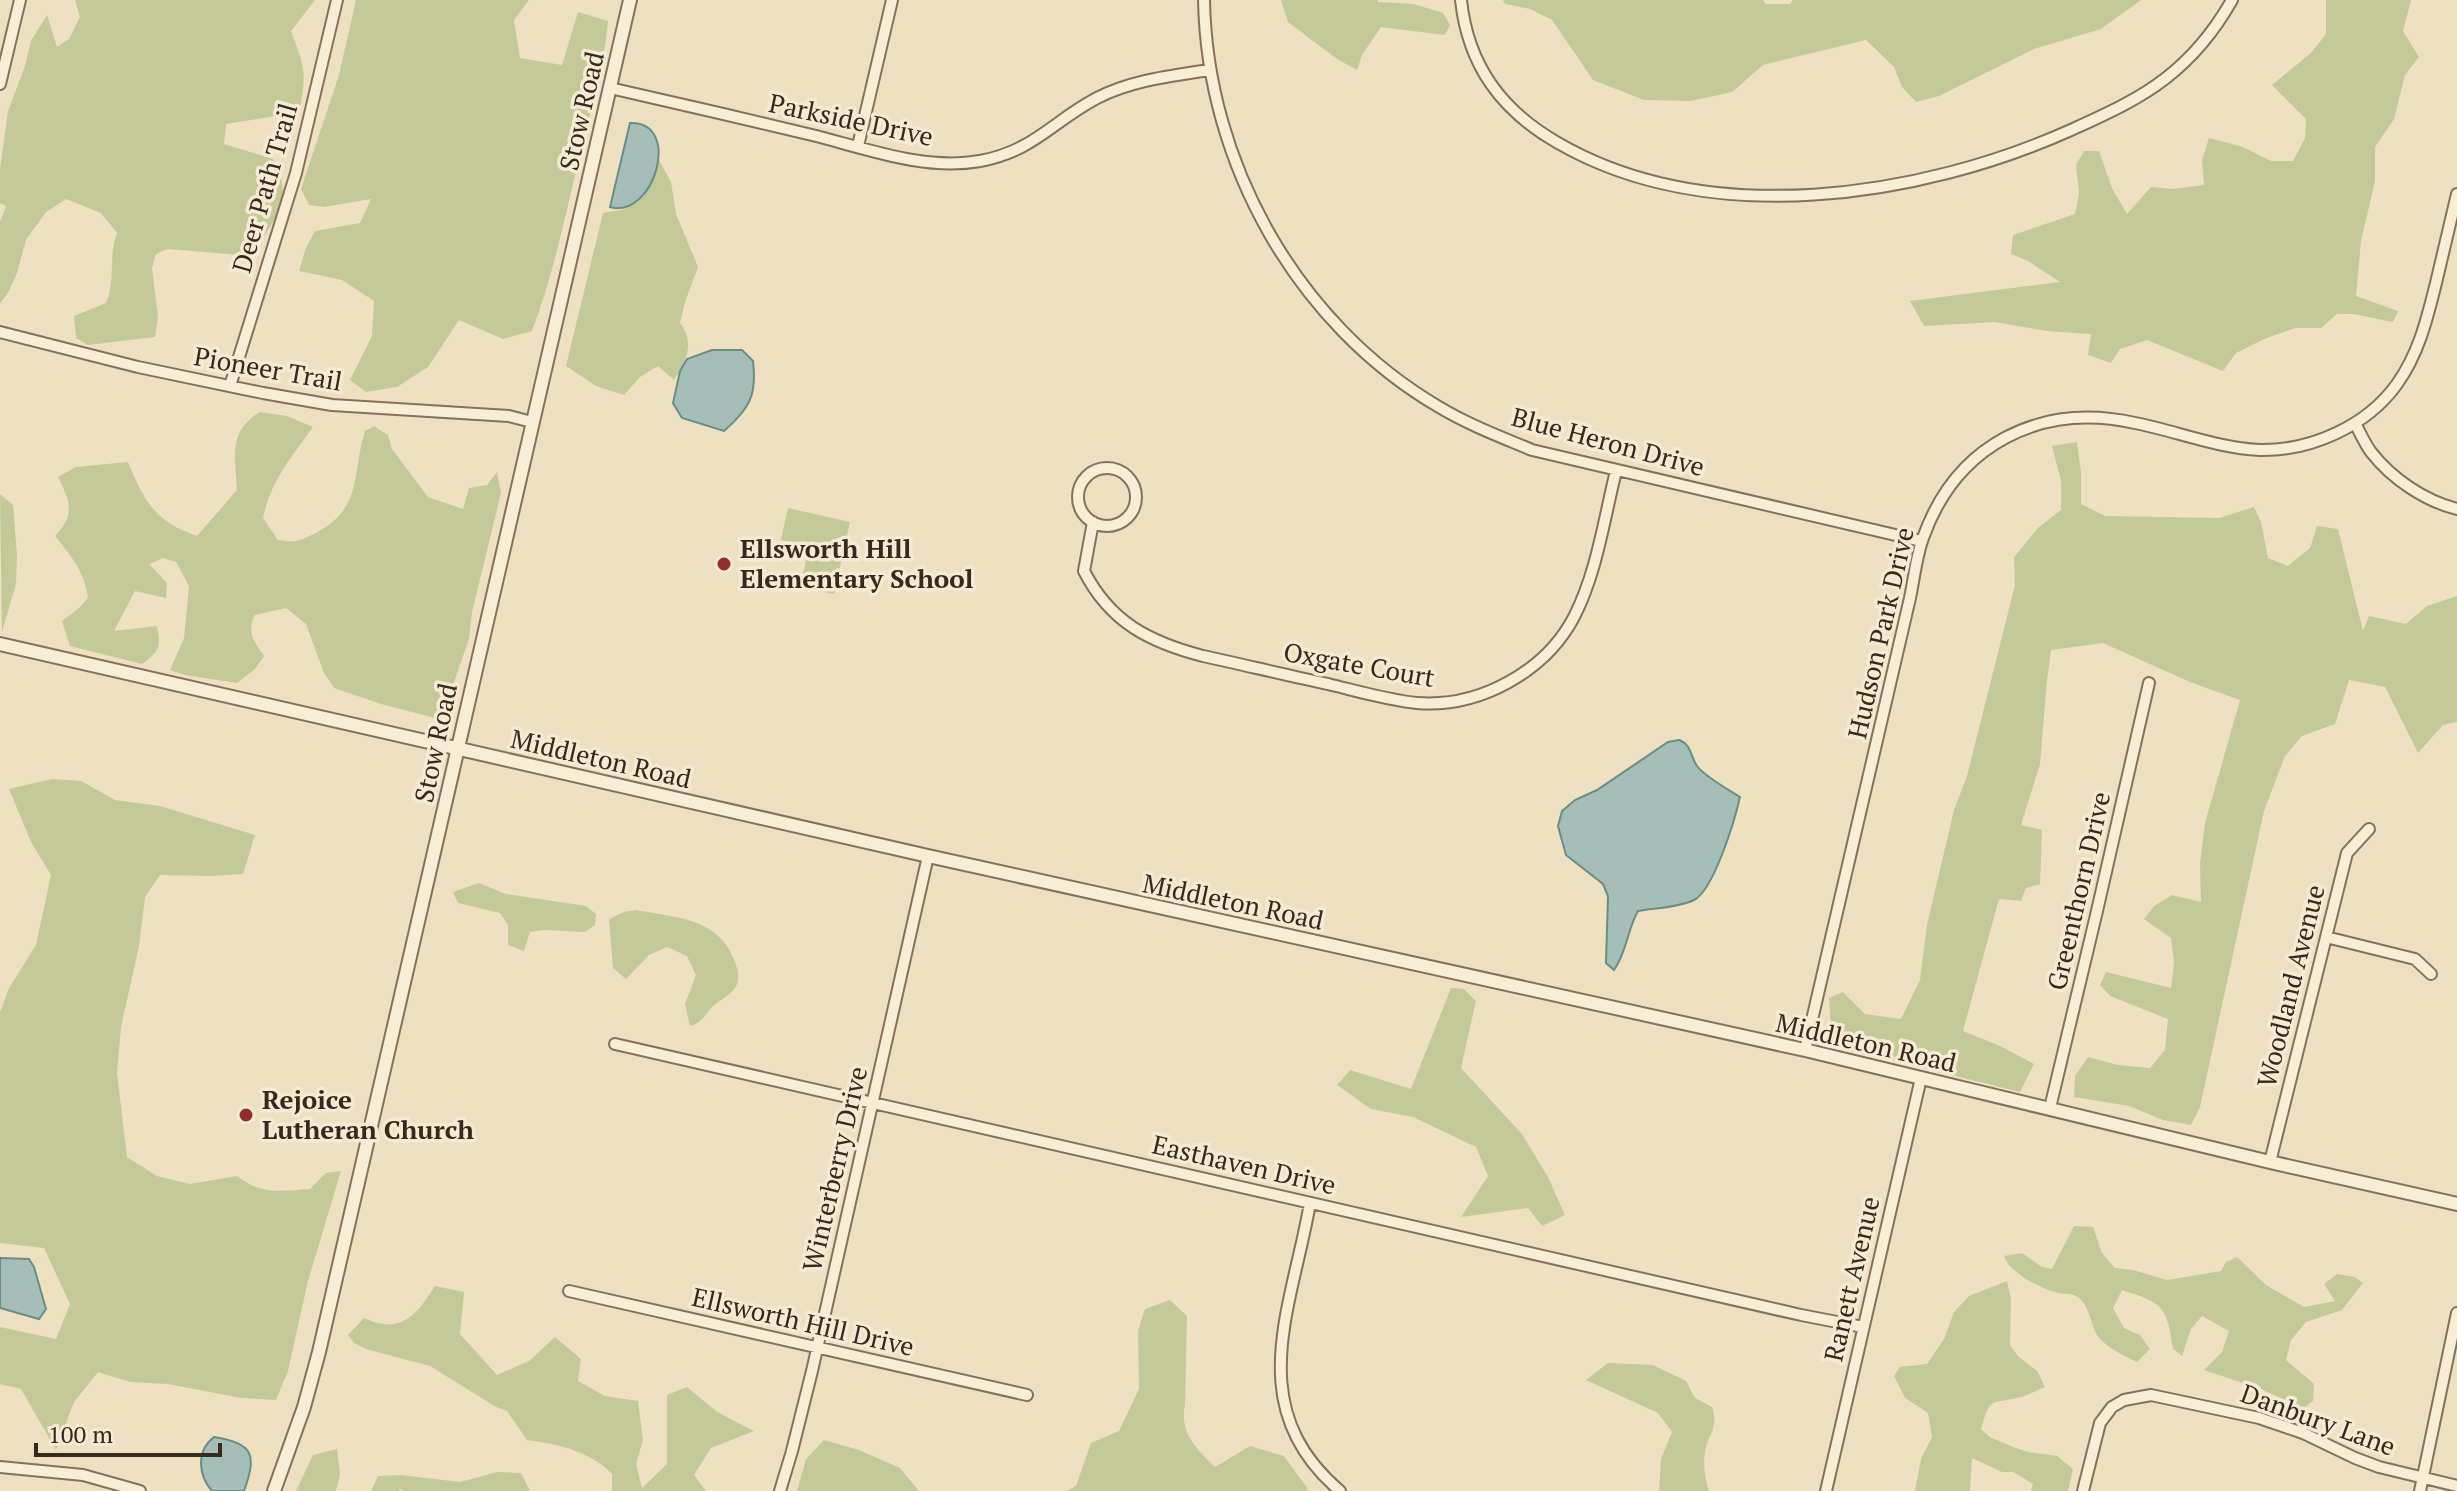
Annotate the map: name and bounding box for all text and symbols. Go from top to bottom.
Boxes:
street label: Stow Road [551,48,611,174]
street label: Parkside Drive [766,85,936,153]
street label: Deer Path Trail [224,99,304,276]
street label: Pioneer Trail [192,338,345,398]
street label: Blue Heron Drive [1508,399,1708,483]
street label: Hudson Park Drive [1839,524,1921,742]
place label: Ellsworth Hill Elementary School [740,531,973,595]
marker: Ellsworth Hill Elementary School [715,555,733,573]
street label: Oxgate Court [1281,634,1438,694]
street label: Stow Road [406,680,464,805]
street label: Middleton Road [508,721,695,795]
street label: Greenthorn Drive [2039,788,2117,993]
street label: Middleton Road [1140,865,1327,937]
street label: Woodland Avenue [2248,881,2332,1091]
street label: Middleton Road [1773,1005,1960,1079]
street label: Winterberry Drive [794,1063,874,1275]
place label: Rejoice Lutheran Church [262,1082,474,1146]
marker: Rejoice Lutheran Church [237,1106,255,1124]
street label: Easthaven Drive [1149,1126,1339,1202]
street label: Ranett Avenue [1816,1193,1887,1365]
street label: Ellsworth Hill Drive [689,1279,918,1363]
street label: Danbury Lane [2236,1375,2400,1463]
scale bar [36,1407,220,1457]
text: 100 m [48,1418,113,1450]

